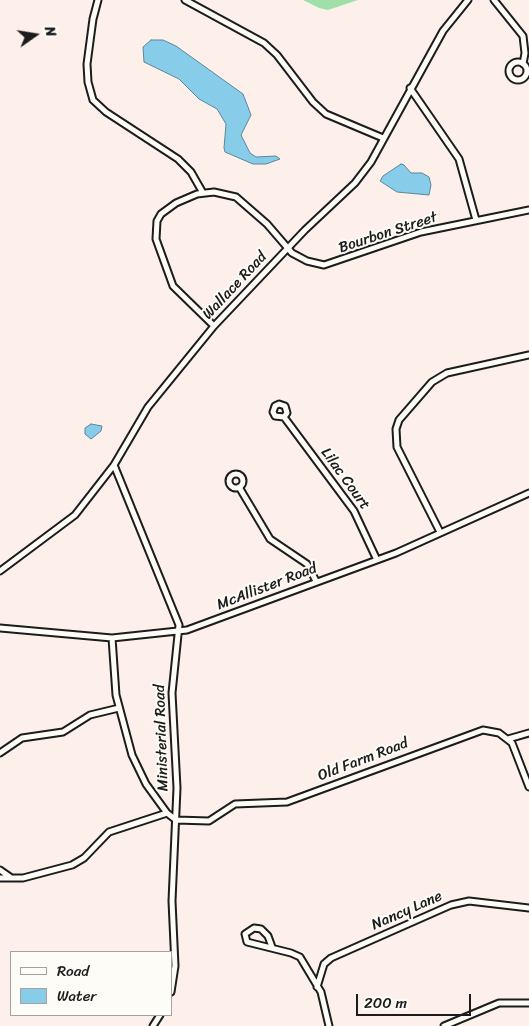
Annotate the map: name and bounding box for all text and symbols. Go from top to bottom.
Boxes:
north arrow [10,10,60,60]
text: N [37,24,63,39]
street label: Bourbon Street [337,209,439,257]
street label: Wallace Road [199,248,271,324]
street label: Lilac Court [317,445,373,513]
street label: McAllister Road [214,560,320,614]
street label: Ministerial Road [151,684,173,792]
street label: Old Farm Road [315,735,411,785]
street label: Nancy Lane [369,887,445,935]
legend [10,951,172,1016]
text: Road [57,958,89,984]
text: Water [57,983,97,1009]
scale bar [359,984,474,1016]
text: 200 m [364,990,407,1016]

